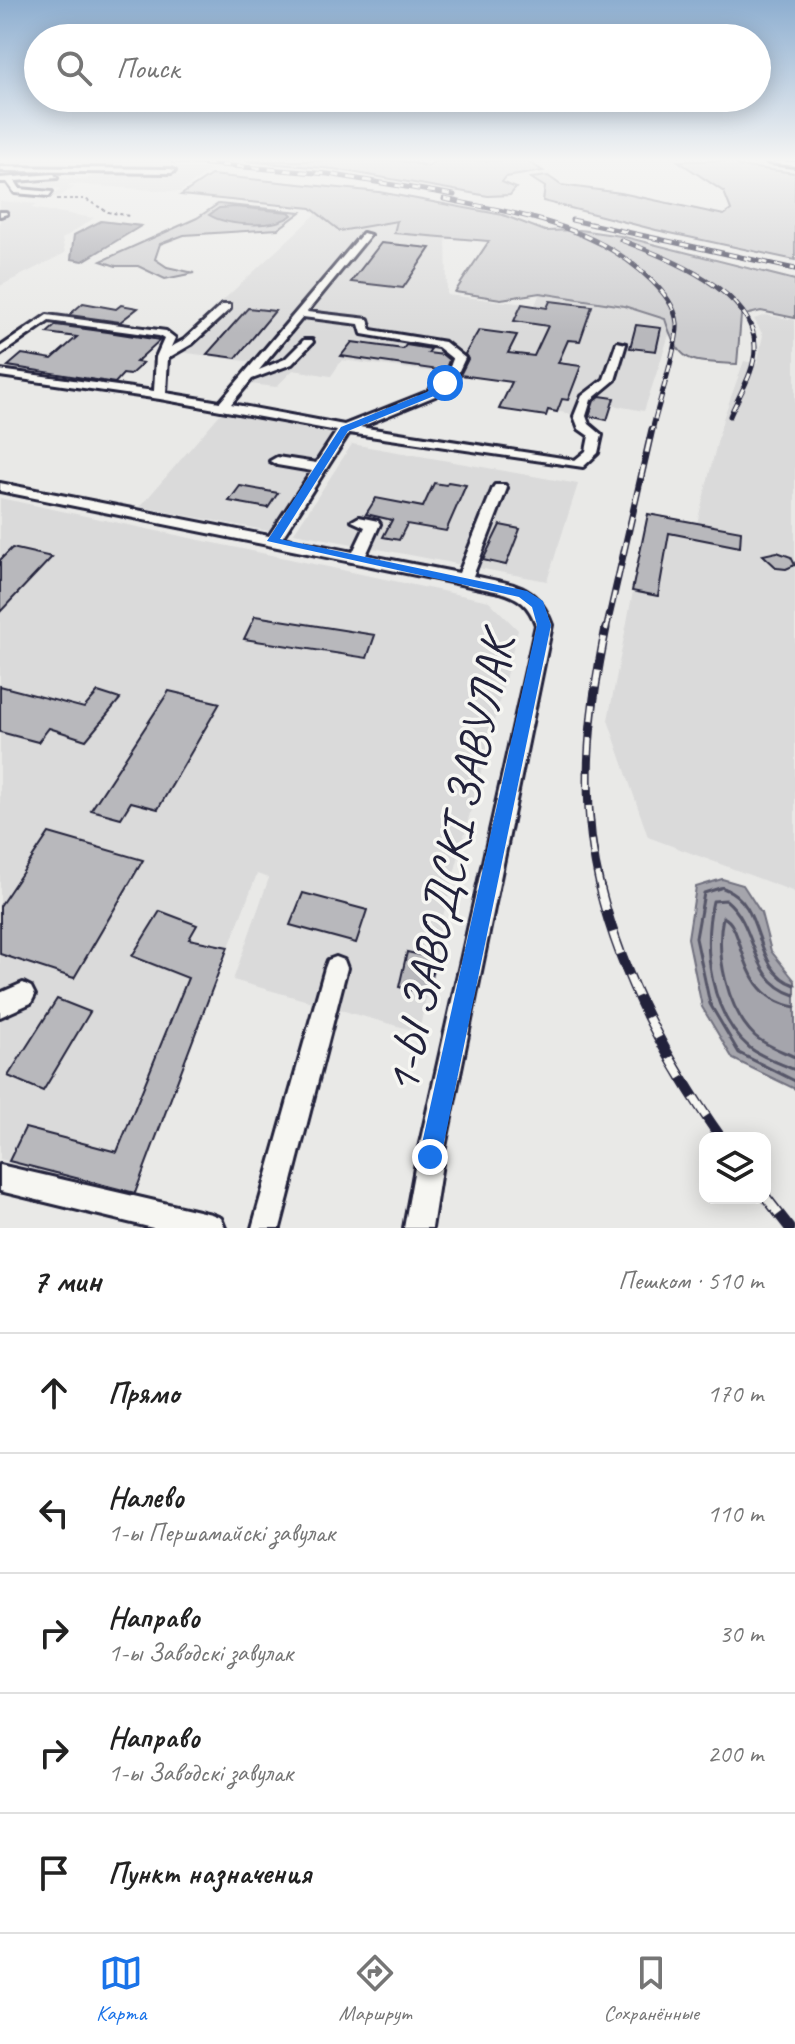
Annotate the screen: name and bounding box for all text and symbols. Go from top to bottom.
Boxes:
search box [24,24,771,112]
icon: search [52,46,96,90]
text: Поиск [116,49,179,87]
route start [427,365,463,401]
street label: 1-Ы ЗАВОДСКІ ЗАВУЛАК [371,620,529,1099]
map controls [699,1132,771,1204]
button: layers [699,1132,771,1204]
route end [412,1139,448,1175]
text: 7 мин [32,1259,101,1302]
text: Пешком · 510 m [618,1264,763,1297]
icon: ahead [32,1371,76,1415]
text: Прямо [108,1374,179,1412]
text: 170 m [707,1377,763,1410]
text: Налево [108,1478,184,1516]
icon: left [32,1491,76,1535]
text: 110 m [707,1497,763,1530]
text: 1-ы Першамайскі завулак [108,1516,335,1549]
text: Направо [108,1598,200,1636]
icon: right [32,1611,76,1655]
text: 30 m [719,1617,763,1650]
text: 1-ы Заводскі завулак [108,1636,293,1669]
text: Направо [108,1718,200,1756]
icon: right [32,1731,76,1775]
text: 200 m [707,1737,763,1770]
text: 1-ы Заводскі завулак [108,1756,293,1789]
icon: arrive [32,1851,76,1895]
text: Пункт назначения [108,1854,311,1892]
tab: Карта [96,1951,146,2027]
tab: Маршрут [339,1951,411,2027]
tab: Сохранённые [603,1951,699,2027]

